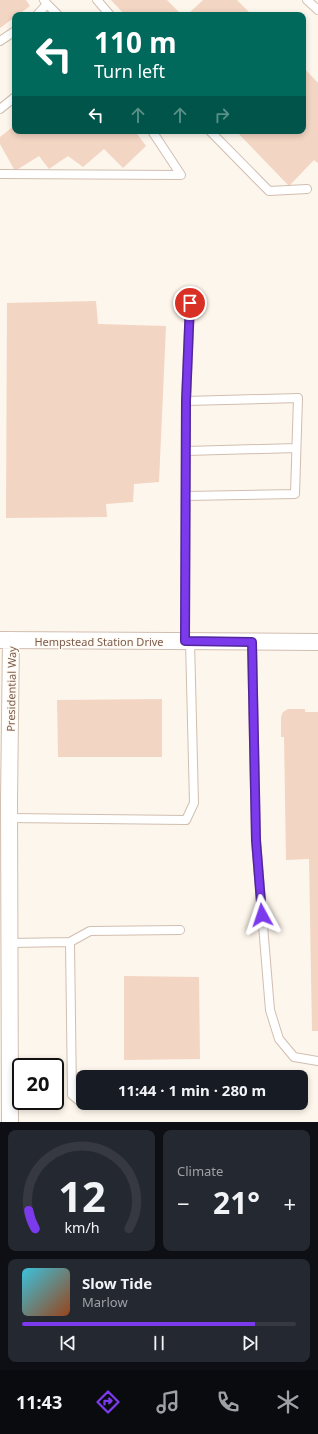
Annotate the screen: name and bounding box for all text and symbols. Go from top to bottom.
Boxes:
text: 110 m [94,23,177,61]
icon: left [28,28,80,80]
text: Turn left [94,59,165,83]
icon: left [85,104,107,126]
icon: ahead [127,104,149,126]
icon: ahead [169,104,191,126]
icon: right [211,104,233,126]
pin [173,286,207,320]
icon: arrive [179,292,201,314]
street label: Hempstead Station Drive [34,634,164,649]
street label: Presidential Way [3,646,19,732]
position arrow [241,894,283,936]
speed limit sign: 20 [12,1058,64,1110]
text: 11:44 · 1 min · 280 m [118,1080,266,1100]
text: Climate [177,1162,223,1180]
text: 12 [58,1167,105,1223]
text: 21° [213,1182,260,1223]
text: − [177,1188,190,1218]
text: + [283,1188,296,1218]
text: km/h [64,1217,99,1236]
text: Slow Tide [82,1273,152,1293]
text: Marlow [82,1293,128,1311]
icon: previous [57,1332,79,1354]
icon: pause [148,1332,170,1354]
icon: next [239,1332,261,1354]
icon: directions [94,1388,122,1416]
icon: music [154,1388,182,1416]
icon: phone [214,1388,242,1416]
icon: climate [274,1388,302,1416]
text: 11:43 [16,1390,62,1414]

